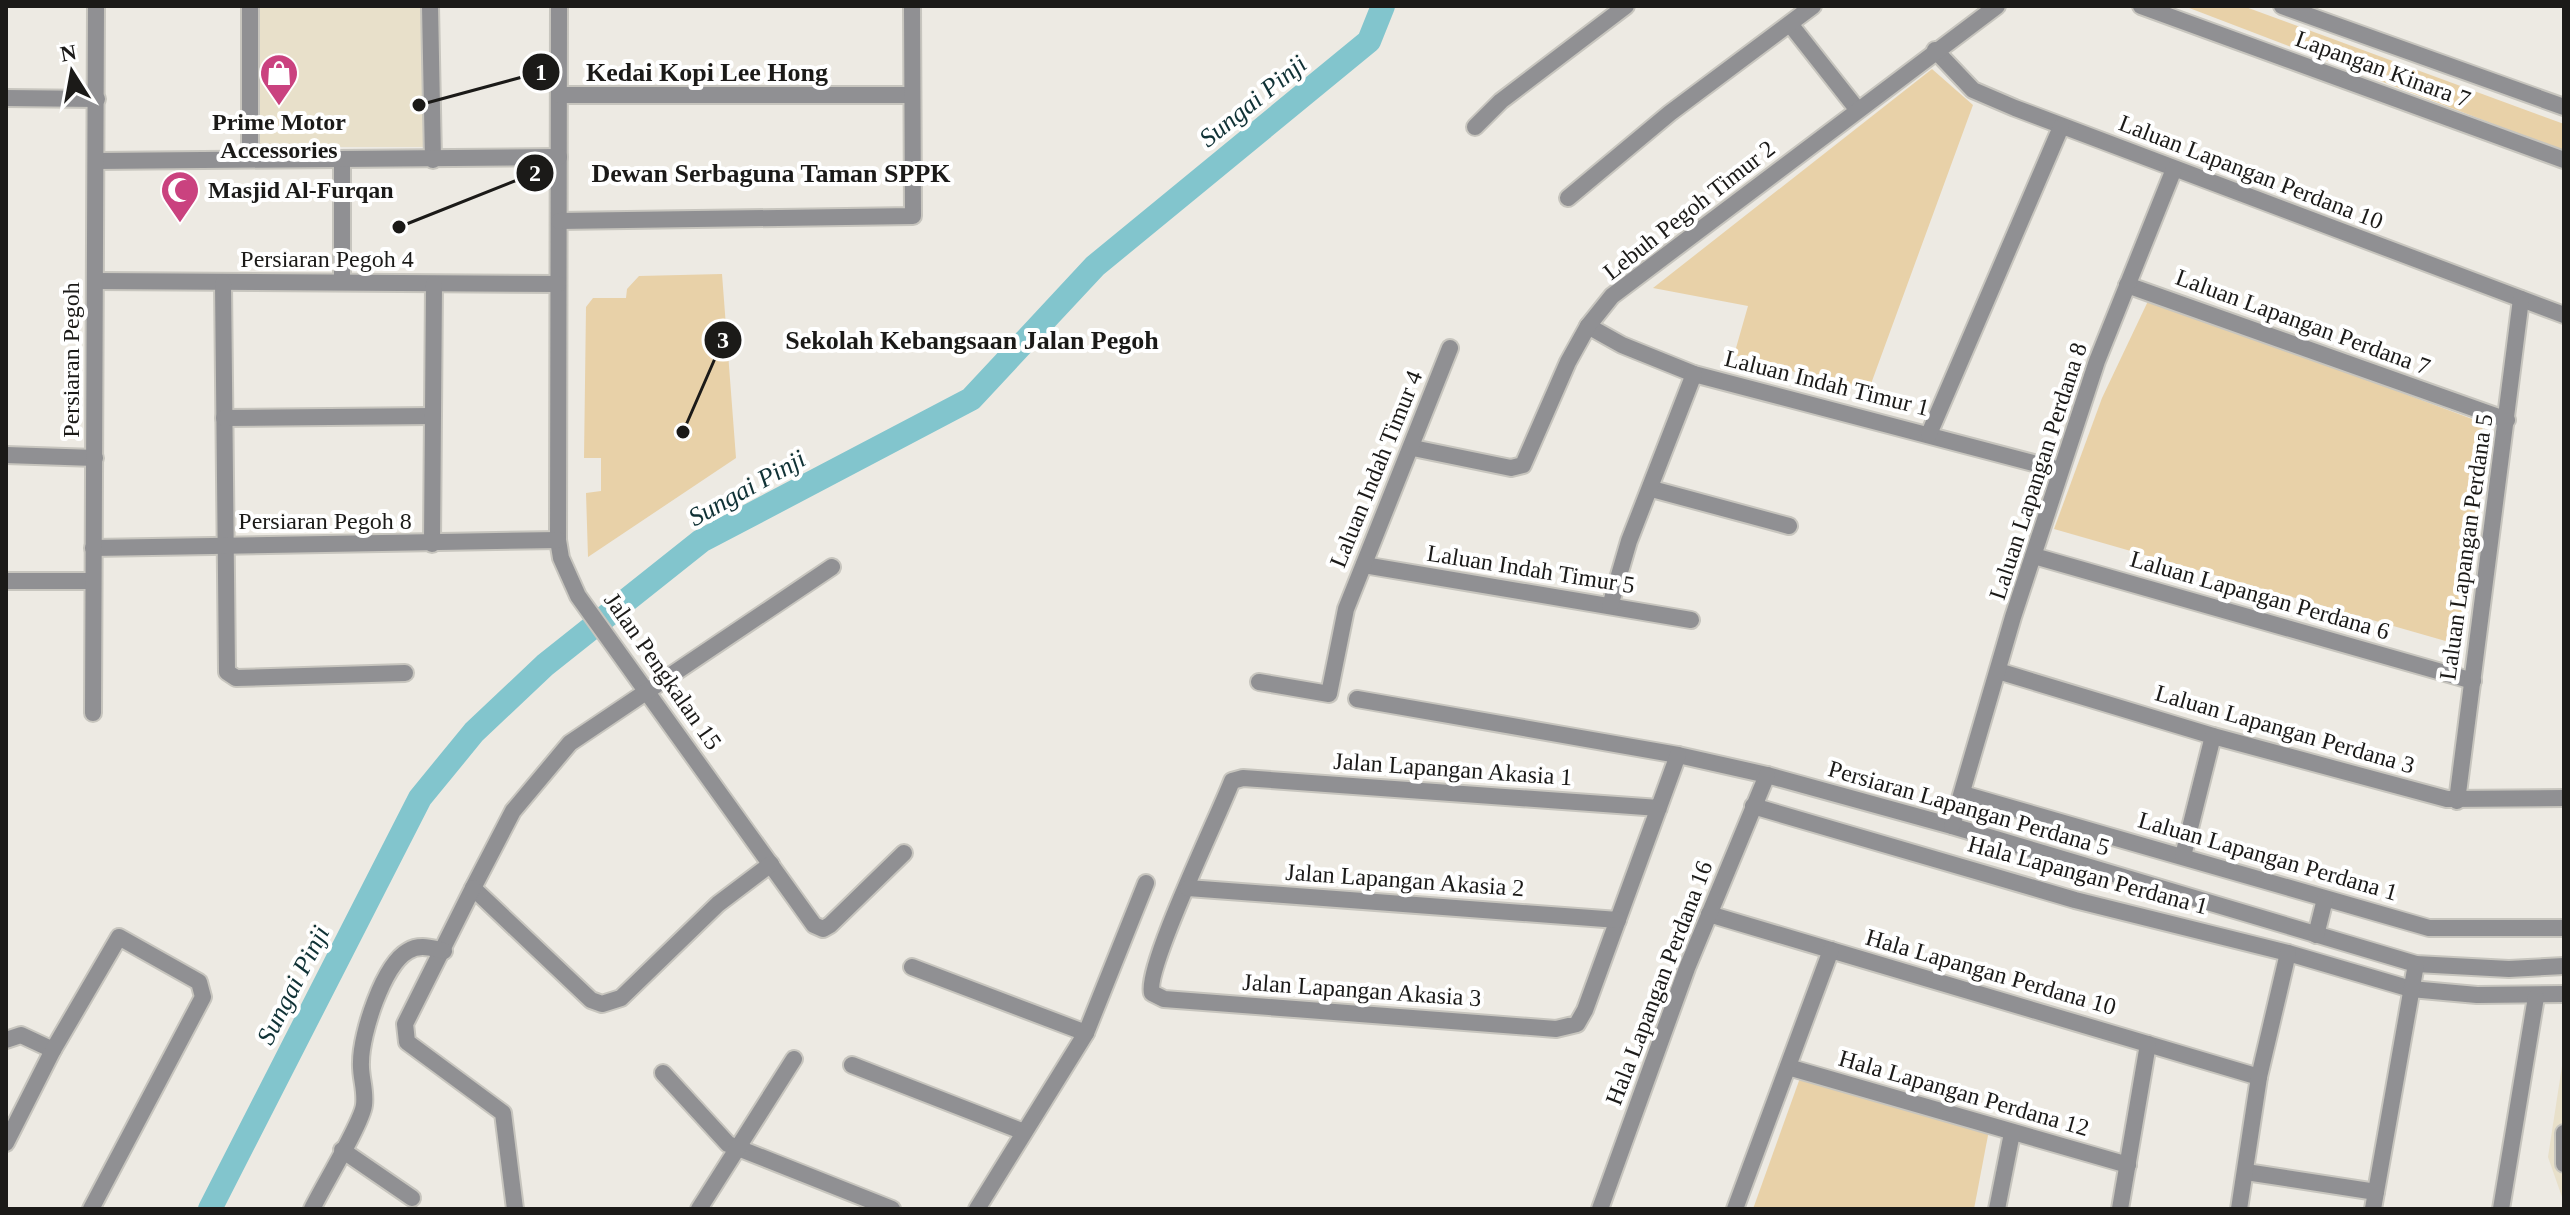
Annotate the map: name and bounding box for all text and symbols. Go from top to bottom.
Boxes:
street label: Lapangan Kinara 7 [2292,25,2474,113]
north arrow [32,32,112,112]
text: N [58,39,79,67]
callout: Kedai Kopi Lee Hong [521,47,854,97]
water label: Sungai Pinji [1194,49,1312,153]
shop icon: Prime Motor Accessories [258,52,300,107]
text: Kedai Kopi Lee Hong [586,58,828,87]
text: 1 [535,59,547,85]
place label: Prime Motor Accessories [212,109,346,163]
street label: Laluan Lapangan Perdana 10 [2115,110,2387,234]
street label: Lebuh Pegoh Timur 2 [1598,135,1780,285]
callout: Dewan Serbaguna Taman SPPK [515,148,986,198]
text: Dewan Serbaguna Taman SPPK [591,159,951,188]
text: 2 [529,160,541,186]
mosque icon: Masjid Al-Furqan [159,169,201,224]
place label: Masjid Al-Furqan [208,177,394,203]
street label: Persiaran Pegoh 4 [240,246,414,272]
street label: Laluan Lapangan Perdana 7 [2172,264,2434,380]
street label: Persiaran Pegoh [58,282,84,438]
callout: Sekolah Kebangsaan Jalan Pegoh [703,315,1201,365]
text: Sekolah Kebangsaan Jalan Pegoh [785,326,1159,355]
text: 3 [717,327,729,353]
street label: Laluan Lapangan Perdana 8 [1984,339,2092,603]
street label: Laluan Indah Timur 1 [1722,345,1932,421]
street label: Laluan Indah Timur 4 [1325,367,1427,571]
street label: Laluan Lapangan Perdana 5 [2434,412,2498,682]
water label: Sungai Pinji [683,444,811,532]
street label: Persiaran Pegoh 8 [238,508,412,534]
street label: Laluan Indah Timur 5 [1425,540,1637,598]
street label: Laluan Lapangan Perdana 6 [2127,545,2393,645]
street label: Jalan Pengkalan 15 [599,588,727,754]
street label: Laluan Lapangan Perdana 3 [2152,679,2418,779]
street label: Jalan Lapangan Akasia 1 [1333,748,1573,790]
street label: Persiaran Lapangan Perdana 5 [1825,755,2113,861]
street label: Laluan Lapangan Perdana 1 [2135,806,2401,906]
street label: Hala Lapangan Perdana 1 [1965,830,2211,920]
street label: Hala Lapangan Perdana 16 [1600,857,1718,1109]
street label: Jalan Lapangan Akasia 2 [1285,859,1525,901]
water label: Sungai Pinji [251,921,335,1049]
street label: Hala Lapangan Perdana 10 [1863,924,2119,1020]
street label: Jalan Lapangan Akasia 3 [1242,969,1482,1011]
street label: Hala Lapangan Perdana 12 [1836,1045,2092,1141]

